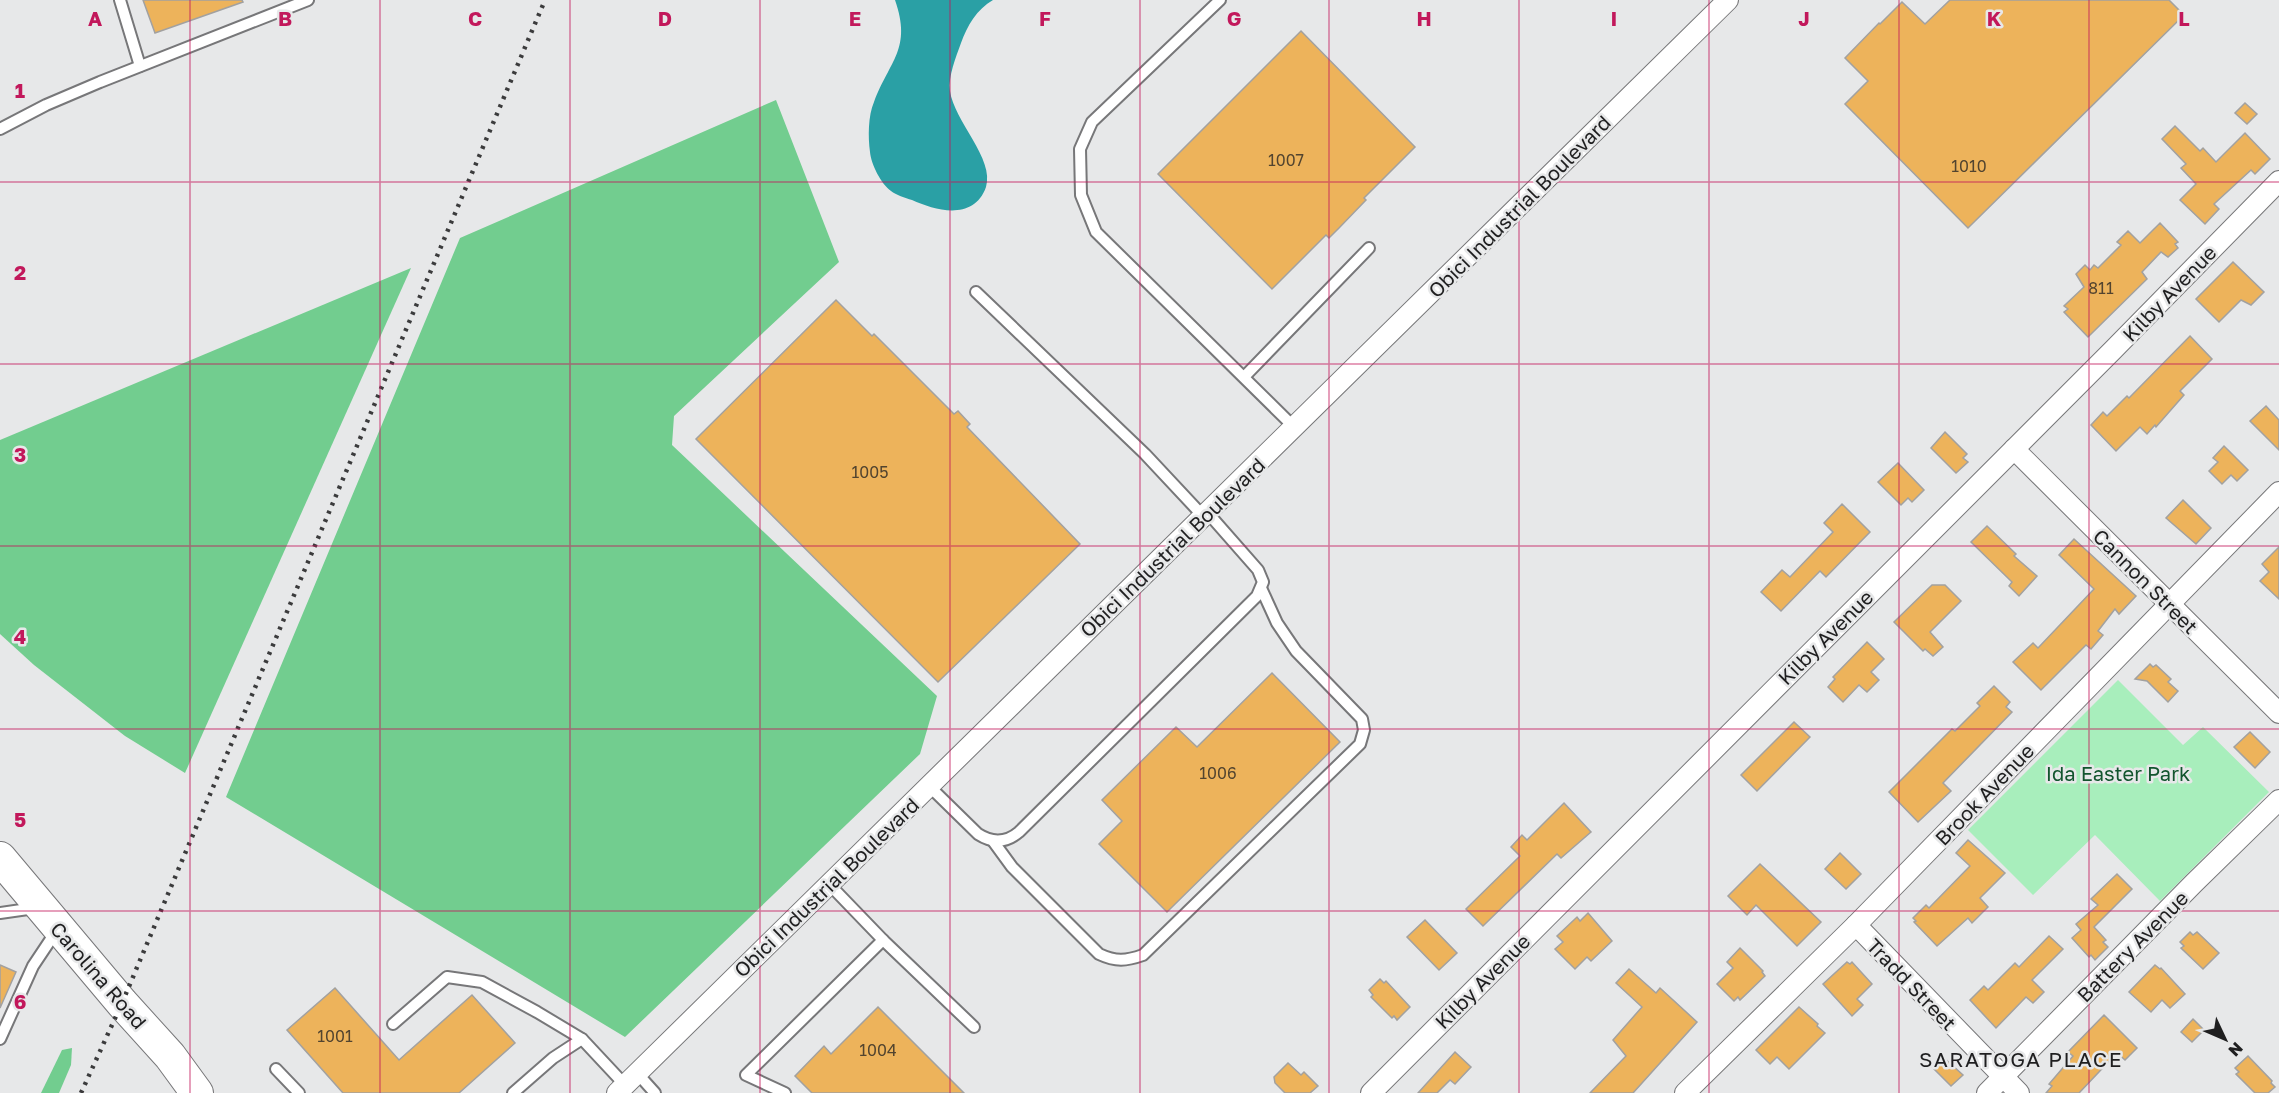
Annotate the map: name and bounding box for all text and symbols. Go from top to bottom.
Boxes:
text: A [88,6,102,30]
text: B [278,6,292,30]
text: C [468,6,482,30]
text: D [658,6,672,30]
text: E [849,6,861,30]
text: F [1039,6,1051,30]
text: G [1227,6,1241,30]
text: H [1416,6,1432,30]
text: I [1611,6,1617,30]
text: J [1798,6,1810,30]
text: K [1987,6,2002,30]
text: L [2178,6,2190,30]
text: 1 [15,78,25,102]
street label: Obici Industrial Boulevard [1423,110,1615,302]
house number: 1007 [1268,150,1304,170]
house number: 1010 [1951,156,1987,176]
street label: Kilby Avenue [2117,240,2221,346]
text: 2 [14,260,26,284]
house number: 811 [2088,278,2114,298]
text: 3 [14,442,26,466]
street label: Obici Industrial Boulevard [1075,452,1269,642]
house number: 1005 [852,462,888,482]
street label: Cannon Street [2089,524,2203,638]
street label: Kilby Avenue [1773,585,1877,689]
text: 4 [14,624,26,648]
street label: Brook Avenue [1930,738,2038,850]
park label: Ida Easter Park [2046,761,2190,785]
house number: 1006 [1199,763,1237,783]
street label: Obici Industrial Boulevard [729,792,923,982]
text: 5 [14,807,26,831]
street label: Battery Avenue [2072,886,2192,1006]
street label: Carolina Road [46,917,152,1033]
street label: Kilby Avenue [1430,929,1534,1033]
street label: Tradd Street [1862,933,1962,1035]
text: 6 [14,989,26,1013]
north arrow [2195,1009,2255,1069]
house number: 1001 [317,1026,353,1046]
text: N [2224,1038,2247,1061]
house number: 1004 [859,1040,897,1060]
district label: SARATOGA PLACE [1919,1046,2123,1072]

